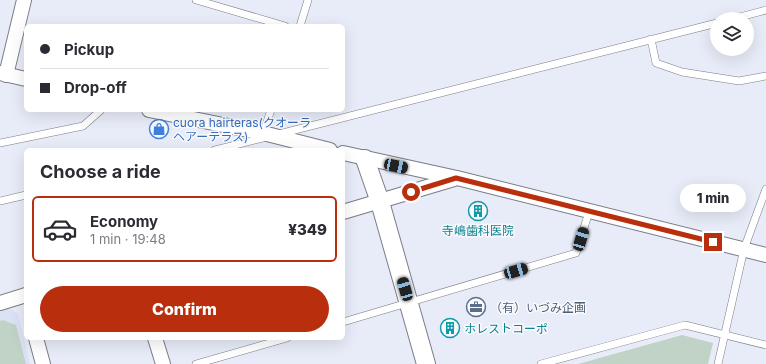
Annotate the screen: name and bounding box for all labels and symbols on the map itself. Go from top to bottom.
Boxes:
place label: cuora hairteras(クオーラ ヘアーテラス) [173,115,311,144]
shop icon: cuora hairteras(クオーラ ヘアーテラス) [148,118,170,140]
car [383,158,409,174]
route start [402,183,420,201]
callout: 1 min [680,184,746,212]
building icon: 寺嶋歯科医院 [467,200,489,222]
place label: 寺嶋歯科医院 [442,223,514,238]
car [572,226,590,252]
route end [704,233,722,251]
car [503,262,529,280]
car [396,276,414,302]
office icon: （有）いづみ企画 [465,296,487,318]
place label: （有）いづみ企画 [490,300,586,315]
building icon: ホレストコーポ [439,317,461,339]
place label: ホレストコーポ [464,321,548,336]

